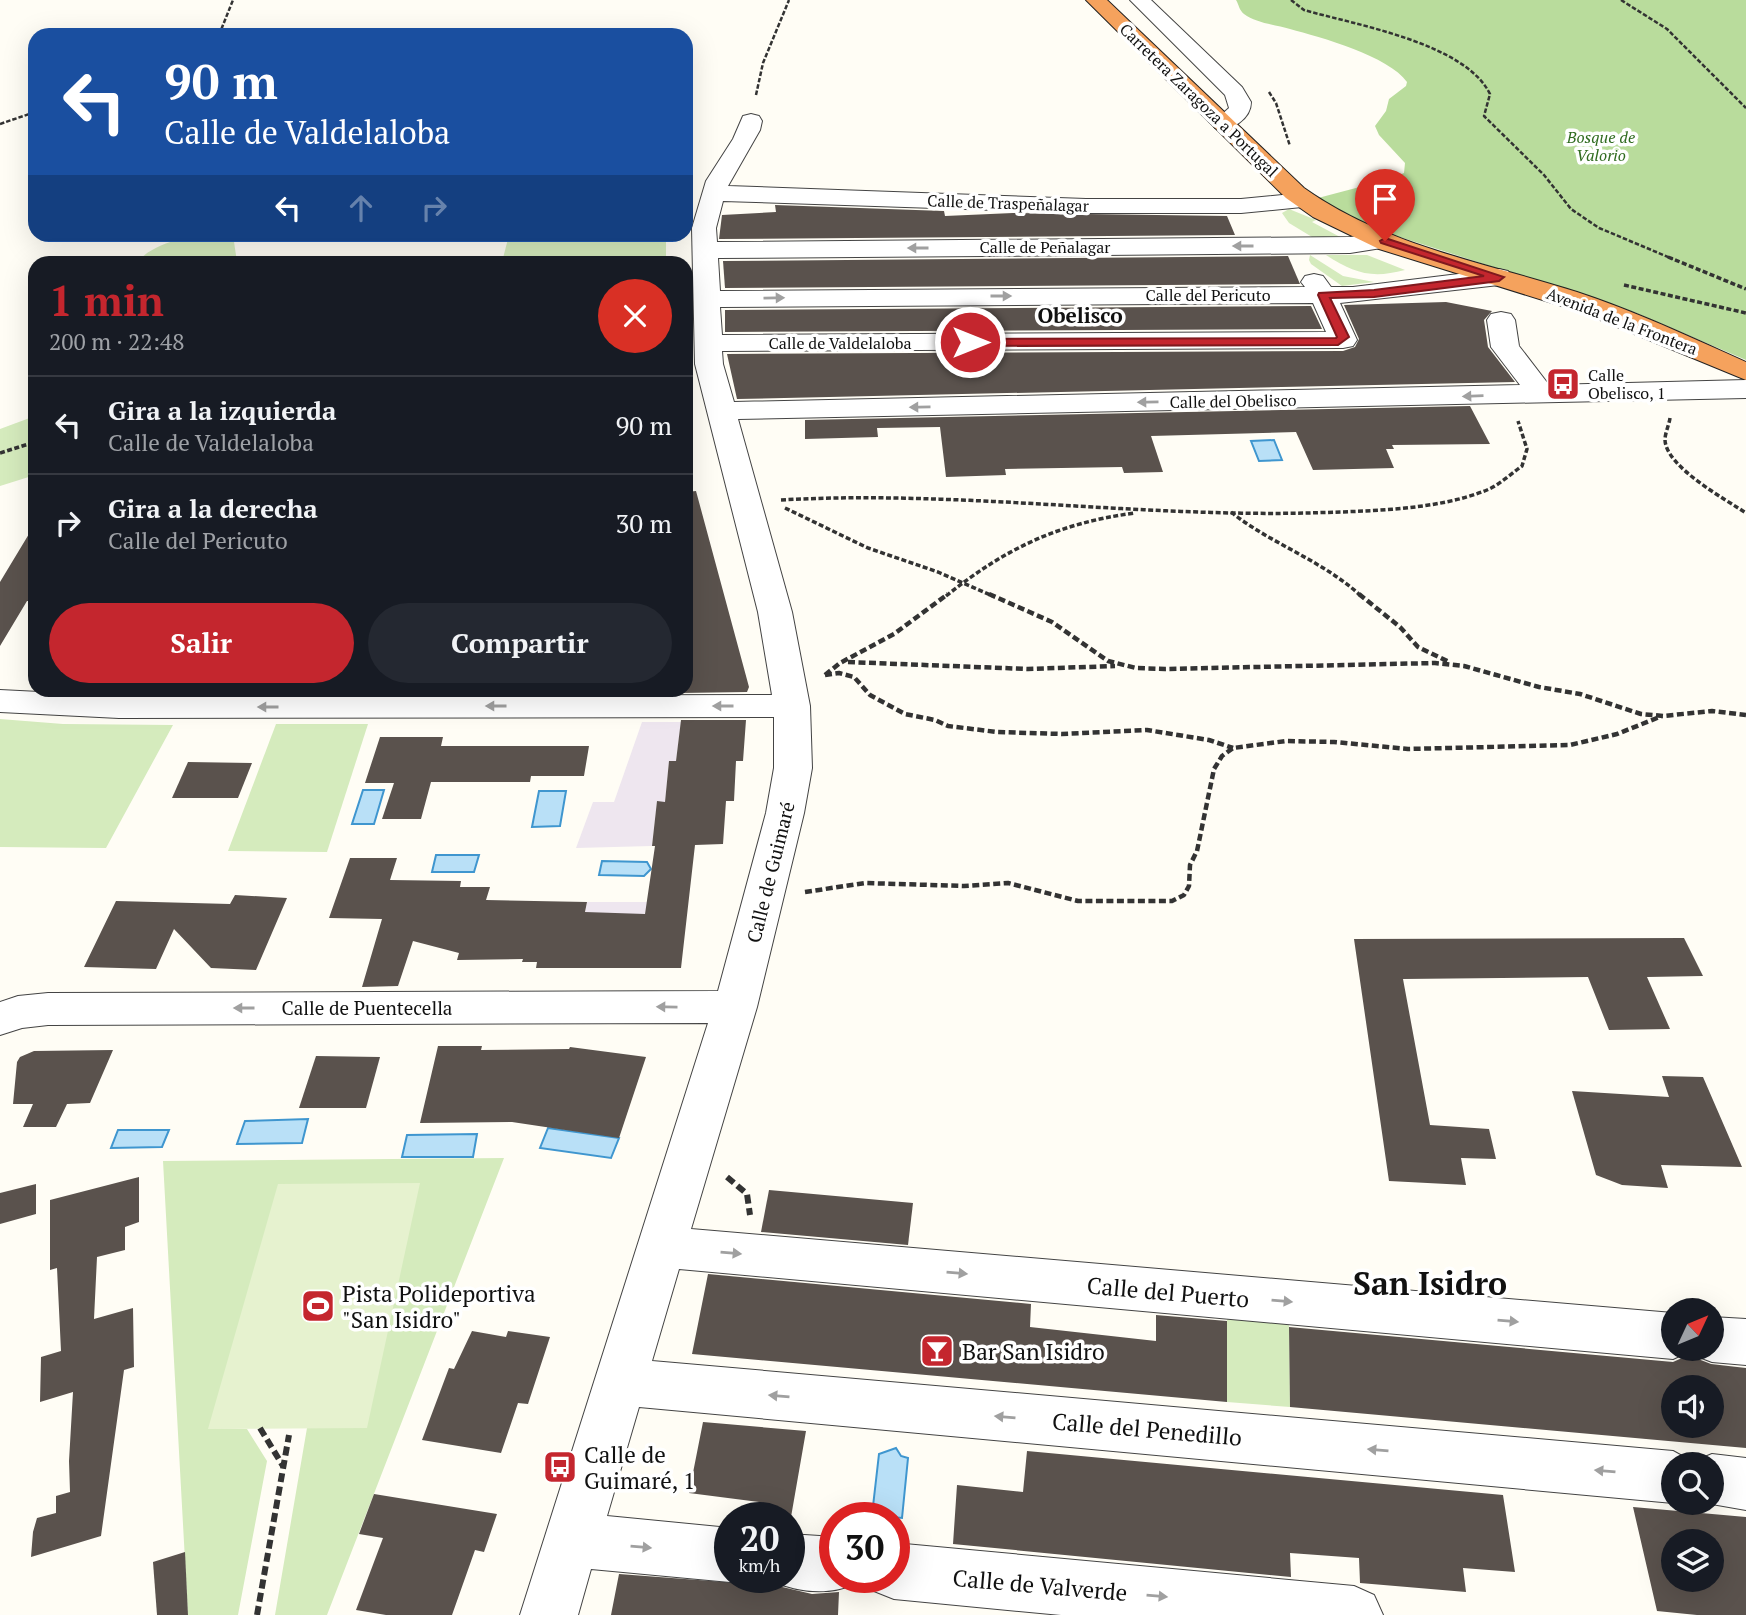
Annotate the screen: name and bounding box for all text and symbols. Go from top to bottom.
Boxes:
street label: Carretera Zaragoza a Portugal [1115,18,1283,182]
text: 90 m [164,48,278,113]
icon: left [49,56,140,147]
text: Calle de Valdelaloba [164,111,450,153]
park label: Bosque de Valorio [1566,126,1635,166]
pin [1355,169,1415,241]
icon: arrive [1366,180,1404,218]
icon: left [269,189,307,227]
icon: ahead [342,189,380,227]
icon: right [415,189,453,227]
street label: Calle de Traspeñalagar [927,189,1090,217]
street label: Calle de Peñalagar [980,236,1111,258]
one-way arrow [1232,240,1254,252]
one-way arrow [907,242,929,254]
text: 1 min [49,272,164,328]
button: close [598,279,672,353]
street label: Avenida de la Frontera [1543,282,1701,360]
street label: Calle del Pericuto [1145,284,1271,306]
one-way arrow [991,290,1013,302]
one-way arrow [763,292,785,304]
district label: Obelisco [1037,301,1123,329]
position arrow [933,305,1007,379]
text: 200 m · 22:48 [49,326,184,357]
street label: Calle de Valdelaloba [768,332,912,354]
place label: Calle Obelisco, 1 [1588,364,1666,404]
bus stop icon: Calle Obelisco, 1 [1544,365,1582,403]
street label: Calle del Obelisco [1169,389,1297,413]
one-way arrow [1462,391,1484,402]
text: Gira a la izquierda [108,393,336,427]
one-way arrow [1137,397,1159,408]
one-way arrow [909,401,931,412]
icon: left [49,406,87,444]
text: 90 m [616,408,672,442]
text: Calle de Valdelaloba [108,427,314,458]
text: Gira a la derecha [108,491,318,525]
icon: right [49,504,87,542]
text: 30 m [616,506,672,540]
text: Calle del Pericuto [108,525,288,556]
button: Salir [49,603,354,683]
button: Compartir [368,603,672,683]
one-way arrow [485,700,507,712]
one-way arrow [712,700,734,712]
one-way arrow [257,701,279,713]
street label: Calle de Guimaré [740,799,800,945]
street label: Calle de Puentecella [282,995,453,1020]
one-way arrow [656,1001,678,1013]
one-way arrow [232,1002,254,1014]
one-way arrow [720,1248,742,1259]
district label: San Isidro [1353,1262,1507,1304]
one-way arrow [947,1268,969,1279]
street label: Calle del Puerto [1086,1269,1250,1315]
place label: Pista Polideportiva "San Isidro" [342,1278,536,1335]
sports icon: Pista Polideportiva "San Isidro" [299,1287,337,1325]
one-way arrow [1271,1296,1293,1307]
north arrow [1661,1298,1724,1362]
map controls [1661,1298,1724,1592]
one-way arrow [1497,1316,1519,1327]
bar icon: Bar San Isidro [918,1332,956,1370]
place label: Bar San Isidro [962,1336,1105,1367]
button: sound [1661,1375,1724,1438]
one-way arrow [768,1390,790,1401]
street label: Calle del Penedillo [1051,1405,1243,1453]
one-way arrow [994,1411,1016,1422]
place label: Calle de Guimaré, 1 [584,1439,695,1496]
one-way arrow [1367,1444,1389,1455]
bus stop icon: Calle de Guimaré, 1 [541,1448,579,1486]
button: search [1661,1452,1724,1515]
one-way arrow [1594,1465,1616,1476]
speed limit sign: 30 [819,1502,910,1593]
text: 20 [740,1515,779,1561]
button: layers [1661,1529,1724,1592]
one-way arrow [630,1541,652,1552]
text: km/h [739,1553,780,1577]
street label: Calle de Valverde [951,1562,1129,1608]
one-way arrow [1146,1591,1168,1602]

